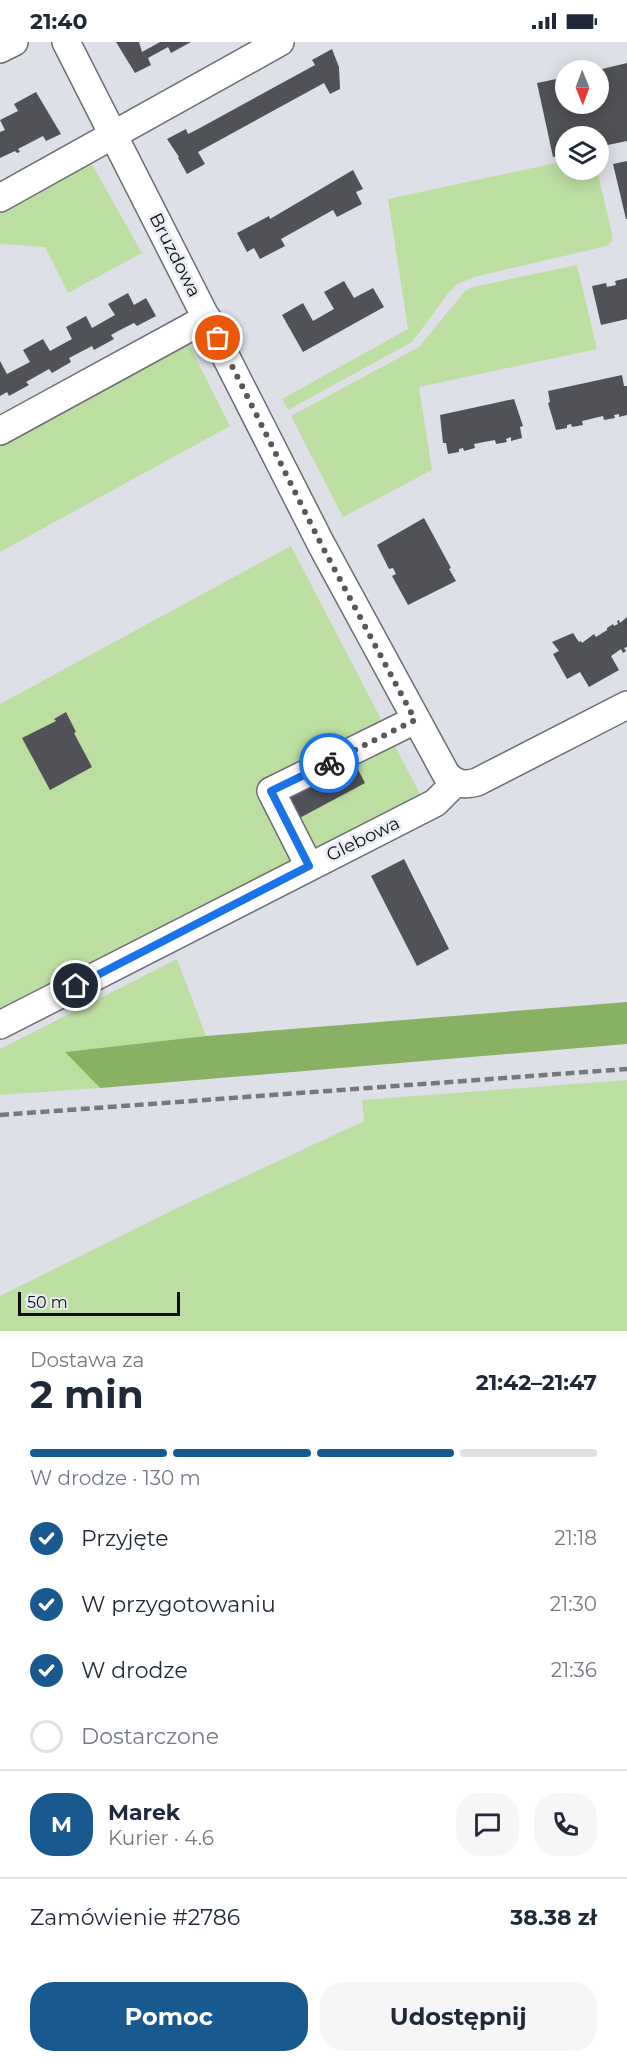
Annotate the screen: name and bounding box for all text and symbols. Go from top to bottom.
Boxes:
text: 21:40 [30,8,87,35]
north arrow [555,60,609,114]
map controls [555,60,609,180]
button: layers [555,126,609,180]
street label: Bruzdowa [144,209,206,301]
pin [192,312,243,363]
icon: bag [201,321,234,354]
courier [299,733,359,793]
icon: bike [313,747,346,780]
street label: Glebowa [323,812,403,866]
pin [50,960,101,1011]
icon: home [59,969,92,1002]
scale bar [18,1289,180,1316]
text: 50 m [27,1293,68,1312]
text: Dostawa za [30,1348,144,1372]
text: 21:42–21:47 [476,1369,597,1396]
text: 2 min [30,1370,144,1418]
text: W drodze · 130 m [30,1466,201,1490]
icon: check [30,1522,63,1555]
text: Przyjęte [81,1525,169,1552]
text: 21:18 [554,1526,597,1550]
icon: check [30,1588,63,1621]
text: W przygotowaniu [81,1591,276,1618]
text: 21:30 [550,1592,597,1616]
icon: check [30,1654,63,1687]
text: W drodze [81,1657,188,1684]
text: 21:36 [551,1658,597,1682]
text: Dostarczone [81,1723,219,1750]
button: chat [456,1793,519,1856]
button: phone [534,1793,597,1856]
text: Marek [108,1799,180,1826]
text: M [51,1811,72,1838]
text: Kurier · 4.6 [108,1826,214,1850]
text: Zamówienie #2786 [30,1904,240,1931]
text: 38.38 zł [510,1904,597,1931]
button: Pomoc [30,1982,308,2051]
button: Udostępnij [320,1982,597,2051]

